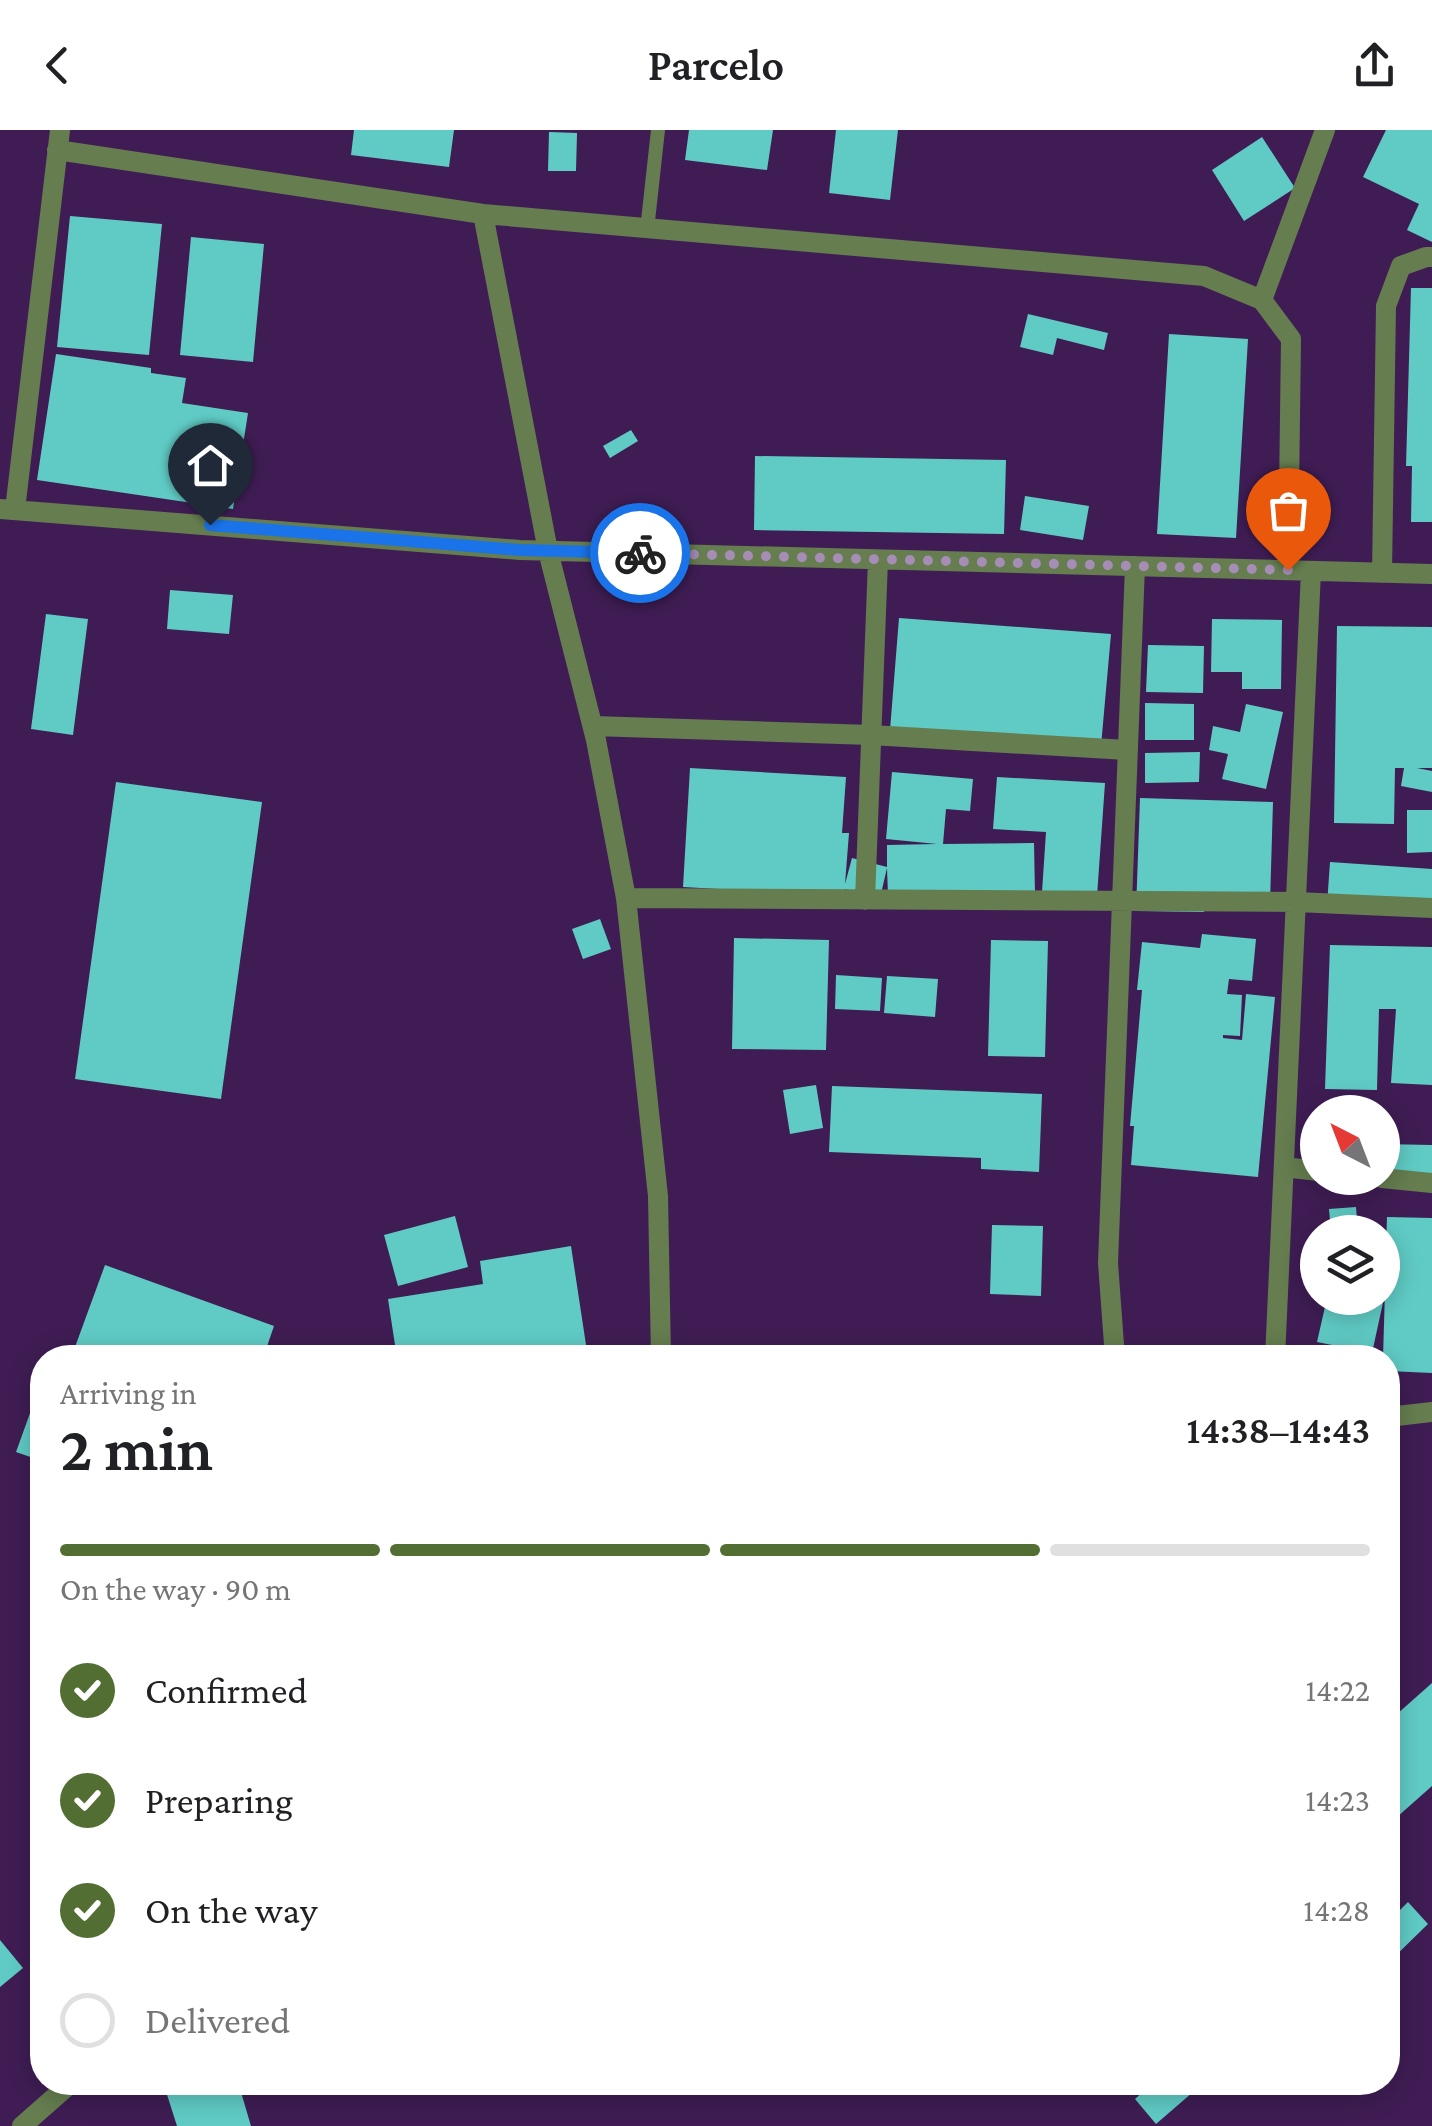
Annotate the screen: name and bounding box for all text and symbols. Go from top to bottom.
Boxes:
icon: back [30,38,85,93]
icon: share [1347,38,1402,93]
text: Parcelo [648,40,784,90]
pin [168,423,253,526]
icon: home [183,438,238,493]
pin [1246,468,1331,571]
icon: bag [1261,483,1316,538]
courier [590,503,690,603]
icon: bike [613,526,668,581]
north arrow [1300,1095,1400,1195]
map controls [1300,1095,1400,1315]
button: layers [1300,1215,1400,1315]
text: Arriving in [60,1375,197,1411]
text: 14:38–14:43 [1187,1409,1370,1451]
text: 2 min [60,1412,213,1484]
text: On the way · 90 m [60,1571,291,1607]
icon: check [60,1663,115,1718]
text: Confirmed [145,1669,308,1711]
text: 14:22 [1305,1672,1370,1708]
icon: check [60,1773,115,1828]
text: Preparing [145,1779,293,1821]
text: 14:23 [1305,1782,1370,1818]
icon: check [60,1883,115,1938]
text: On the way [145,1889,317,1931]
text: 14:28 [1303,1892,1370,1928]
text: Delivered [145,1999,290,2041]

